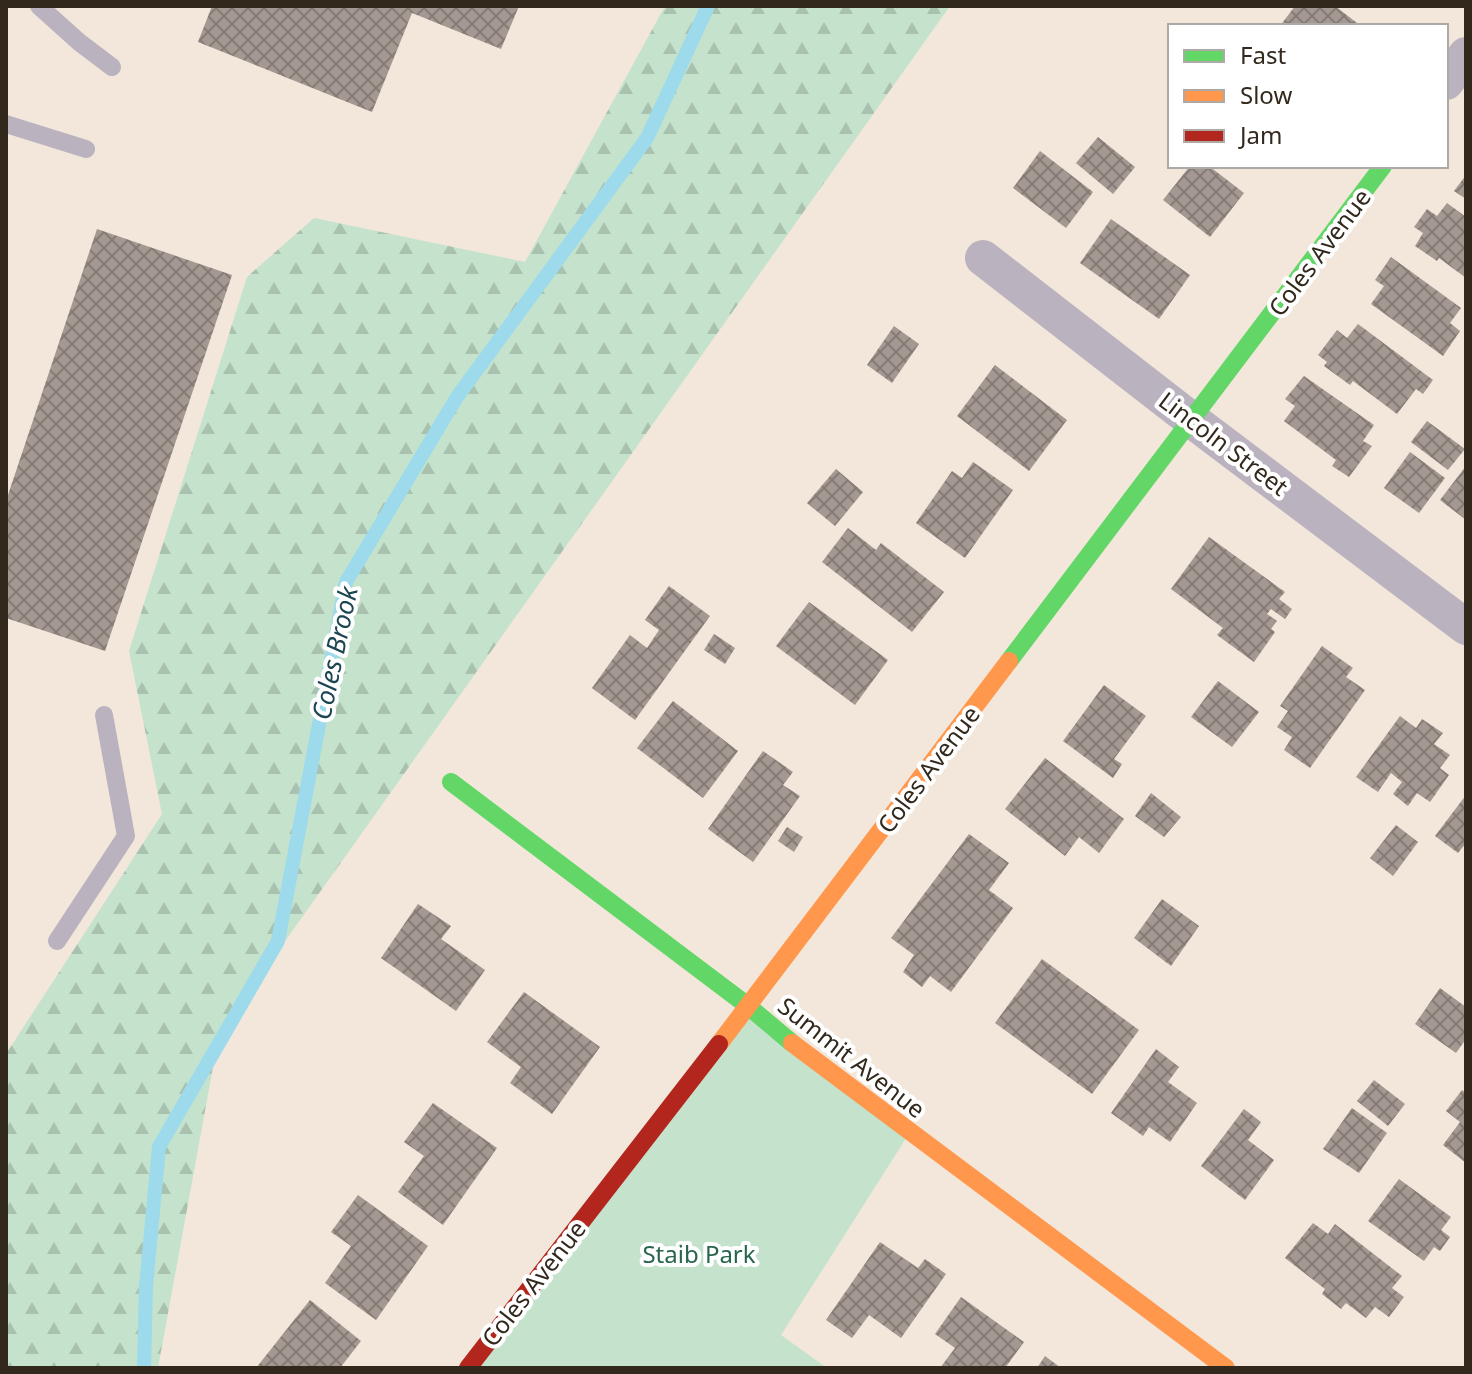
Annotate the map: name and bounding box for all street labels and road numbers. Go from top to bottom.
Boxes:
street label: Coles Avenue [1260,182,1378,322]
street label: Lincoln Street [1153,384,1296,503]
street label: Coles Avenue [869,699,987,839]
street label: Summit Avenue [772,989,932,1125]
street label: Coles Avenue [473,1213,593,1353]

